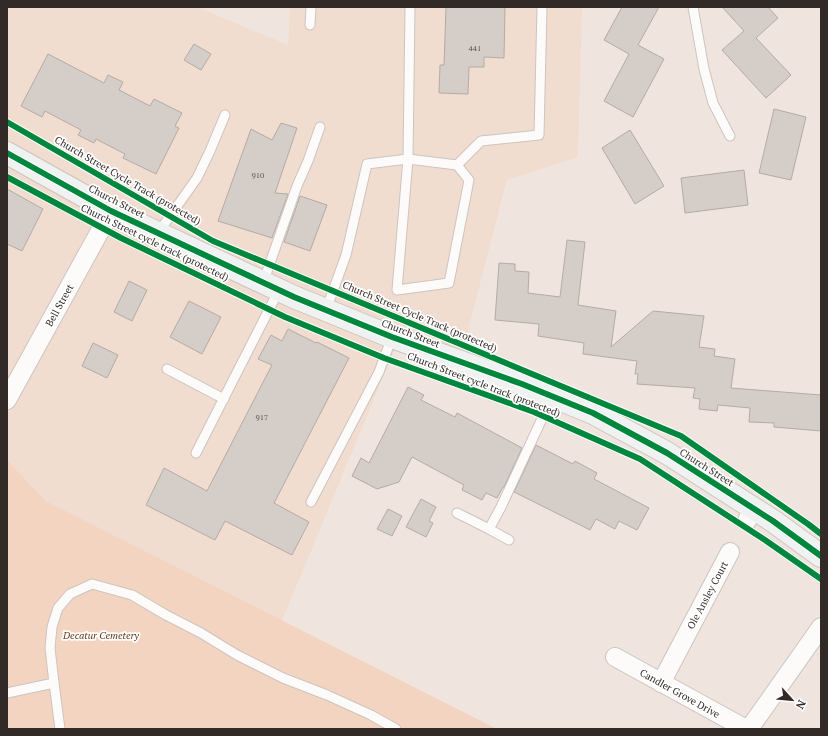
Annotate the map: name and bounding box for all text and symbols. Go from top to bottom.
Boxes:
house number: 441 [469,43,481,53]
street label: Church Street Cycle Track (protected) [53,133,203,227]
house number: 910 [252,170,264,180]
street label: Church Street [87,182,147,220]
street label: Church Street cycle track (protected) [79,201,231,284]
street label: Church Street Cycle Track (protected) [341,278,499,354]
street label: Bell Street [43,282,76,329]
street label: Church Street [380,316,442,350]
street label: Church Street cycle track (protected) [405,349,562,420]
house number: 917 [256,412,268,422]
street label: Church Street [677,446,737,489]
street label: Ole Ansley Court [684,559,731,631]
park label: Decatur Cemetery [62,629,139,642]
street label: Candler Grove Drive [637,666,722,721]
north arrow [772,680,812,720]
text: N [792,698,809,712]

